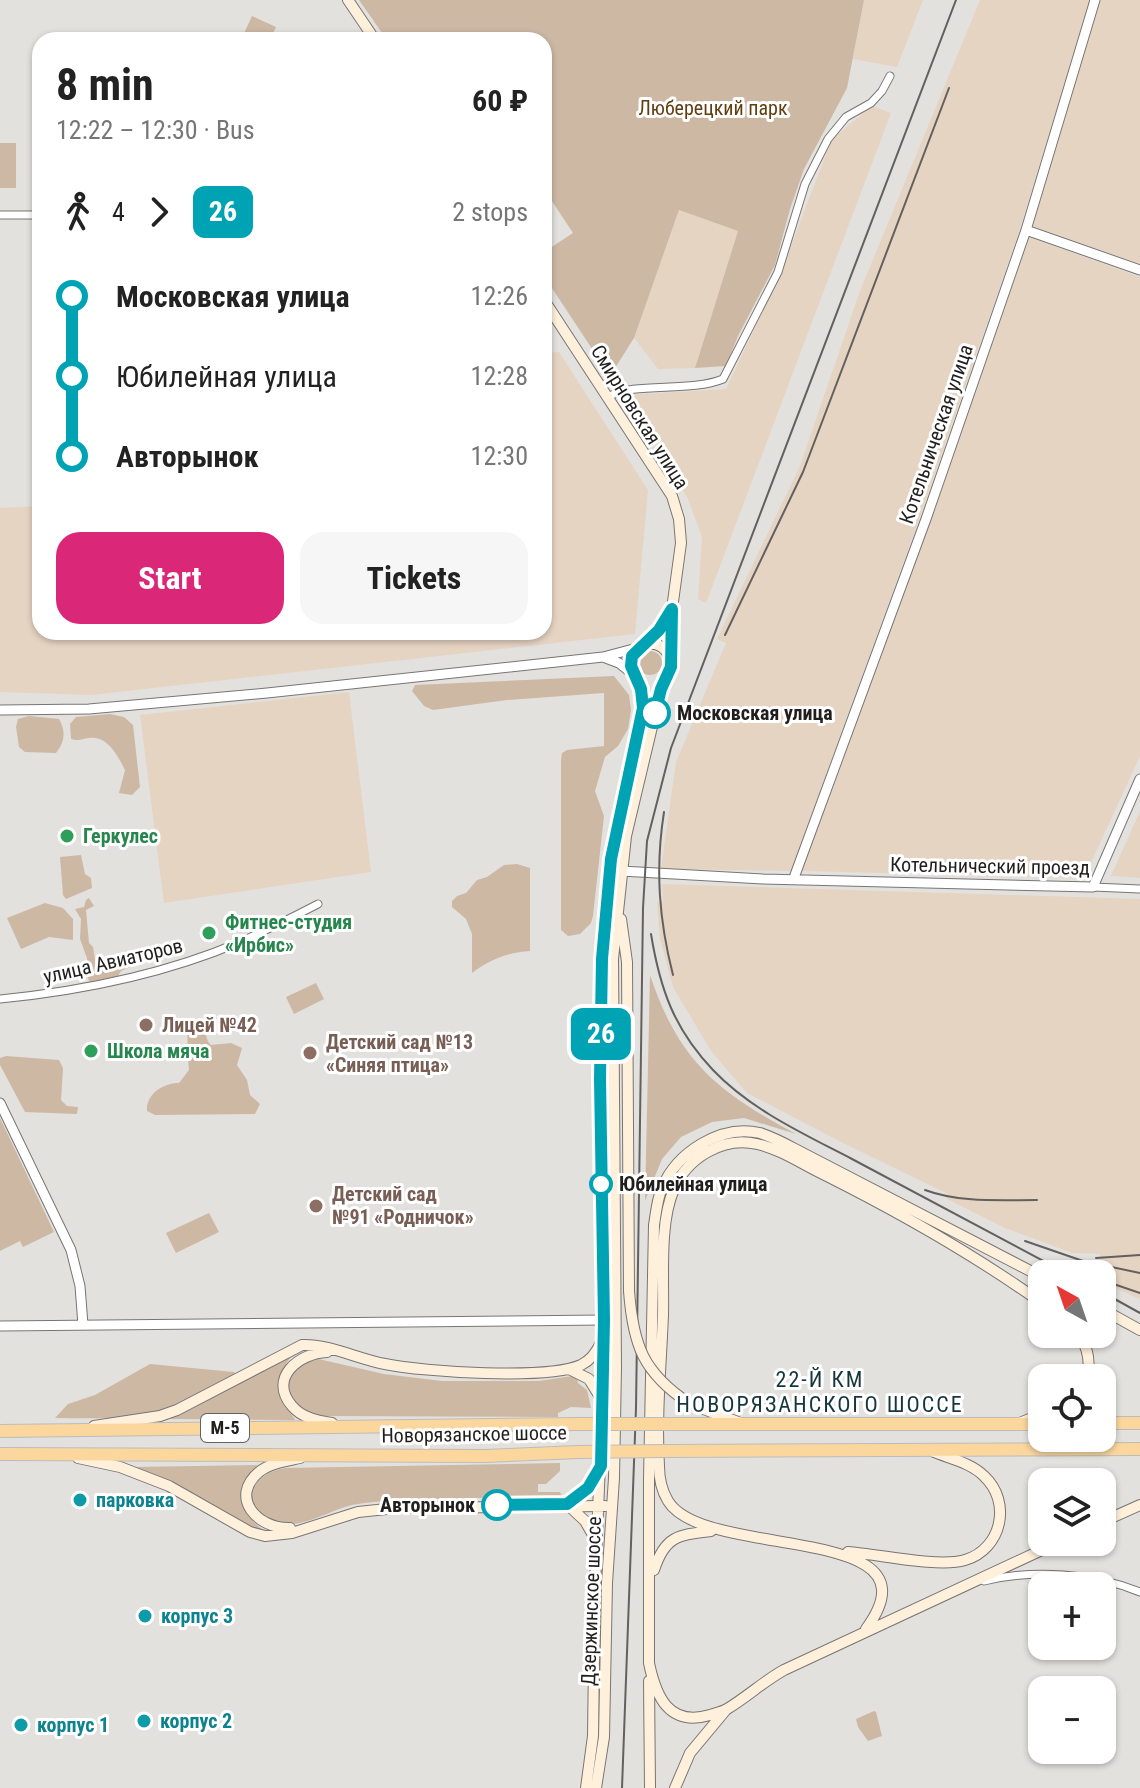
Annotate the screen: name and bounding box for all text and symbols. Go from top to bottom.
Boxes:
text: 8 min [56,59,154,111]
text: 60 ₽ [472,83,528,118]
park label: Люберецкий парк [638,96,788,120]
text: 12:22 – 12:30 · Bus [56,115,255,145]
icon: walk [56,190,100,234]
icon: forward [137,190,181,234]
text: 26 [209,195,237,228]
text: 4 [112,197,125,227]
text: 2 stops [452,197,528,227]
text: Московская улица [116,279,350,314]
text: 12:26 [471,281,528,311]
street label: Смирновская улица [586,340,694,494]
street label: Котельническая улица [894,341,978,527]
text: Юбилейная улица [116,359,337,394]
text: 12:28 [471,361,528,391]
text: Авторынок [116,439,259,474]
text: 12:30 [471,441,528,471]
button: Start [56,532,284,624]
button: Tickets [300,532,528,624]
marker: Московская улица [640,698,670,728]
place label: Московская улица [677,701,833,725]
place label: Геркулес [83,824,158,848]
marker: Геркулес [58,827,76,845]
street label: Котельнический проезд [890,852,1090,880]
place label: Фитнес-студия «Ирбис» [225,910,352,957]
marker: Фитнес-студия «Ирбис» [200,924,218,942]
street label: улица Авиаторов [41,933,185,989]
line badge: 26 [565,1008,637,1060]
place label: Лицей №42 [162,1013,257,1037]
marker: Лицей №42 [137,1016,155,1034]
text: 26 [587,1017,615,1050]
place label: Детский сад №13 «Синяя птица» [326,1030,473,1077]
place label: Школа мяча [107,1039,209,1063]
marker: Школа мяча [82,1042,100,1060]
marker: Детский сад №13 «Синяя птица» [301,1044,319,1062]
place label: Юбилейная улица [619,1172,767,1196]
marker: Юбилейная улица [590,1173,612,1195]
place label: Детский сад №91 «Родничок» [332,1182,474,1229]
marker: Детский сад №91 «Родничок» [307,1197,325,1215]
north arrow [1028,1260,1116,1348]
map controls [1028,1260,1116,1764]
button: locate [1028,1364,1116,1452]
district label: 22-Й КМ НОВОРЯЗАНСКОГО ШОССЕ [676,1367,964,1417]
road number: М-5 [201,1414,249,1442]
street label: Новорязанское шоссе [381,1420,567,1448]
button: layers [1028,1468,1116,1556]
place label: парковка [96,1488,174,1512]
marker: Авторынок [482,1490,512,1520]
marker: парковка [71,1491,89,1509]
place label: Авторынок [380,1493,475,1517]
street label: Дзержинское шоссе [576,1516,606,1686]
button: + [1028,1572,1116,1660]
place label: корпус 3 [161,1604,233,1628]
marker: корпус 3 [136,1607,154,1625]
button: − [1028,1676,1116,1764]
place label: корпус 2 [160,1709,232,1733]
marker: корпус 2 [135,1712,153,1730]
place label: корпус 1 [37,1713,109,1737]
marker: корпус 1 [12,1716,30,1734]

